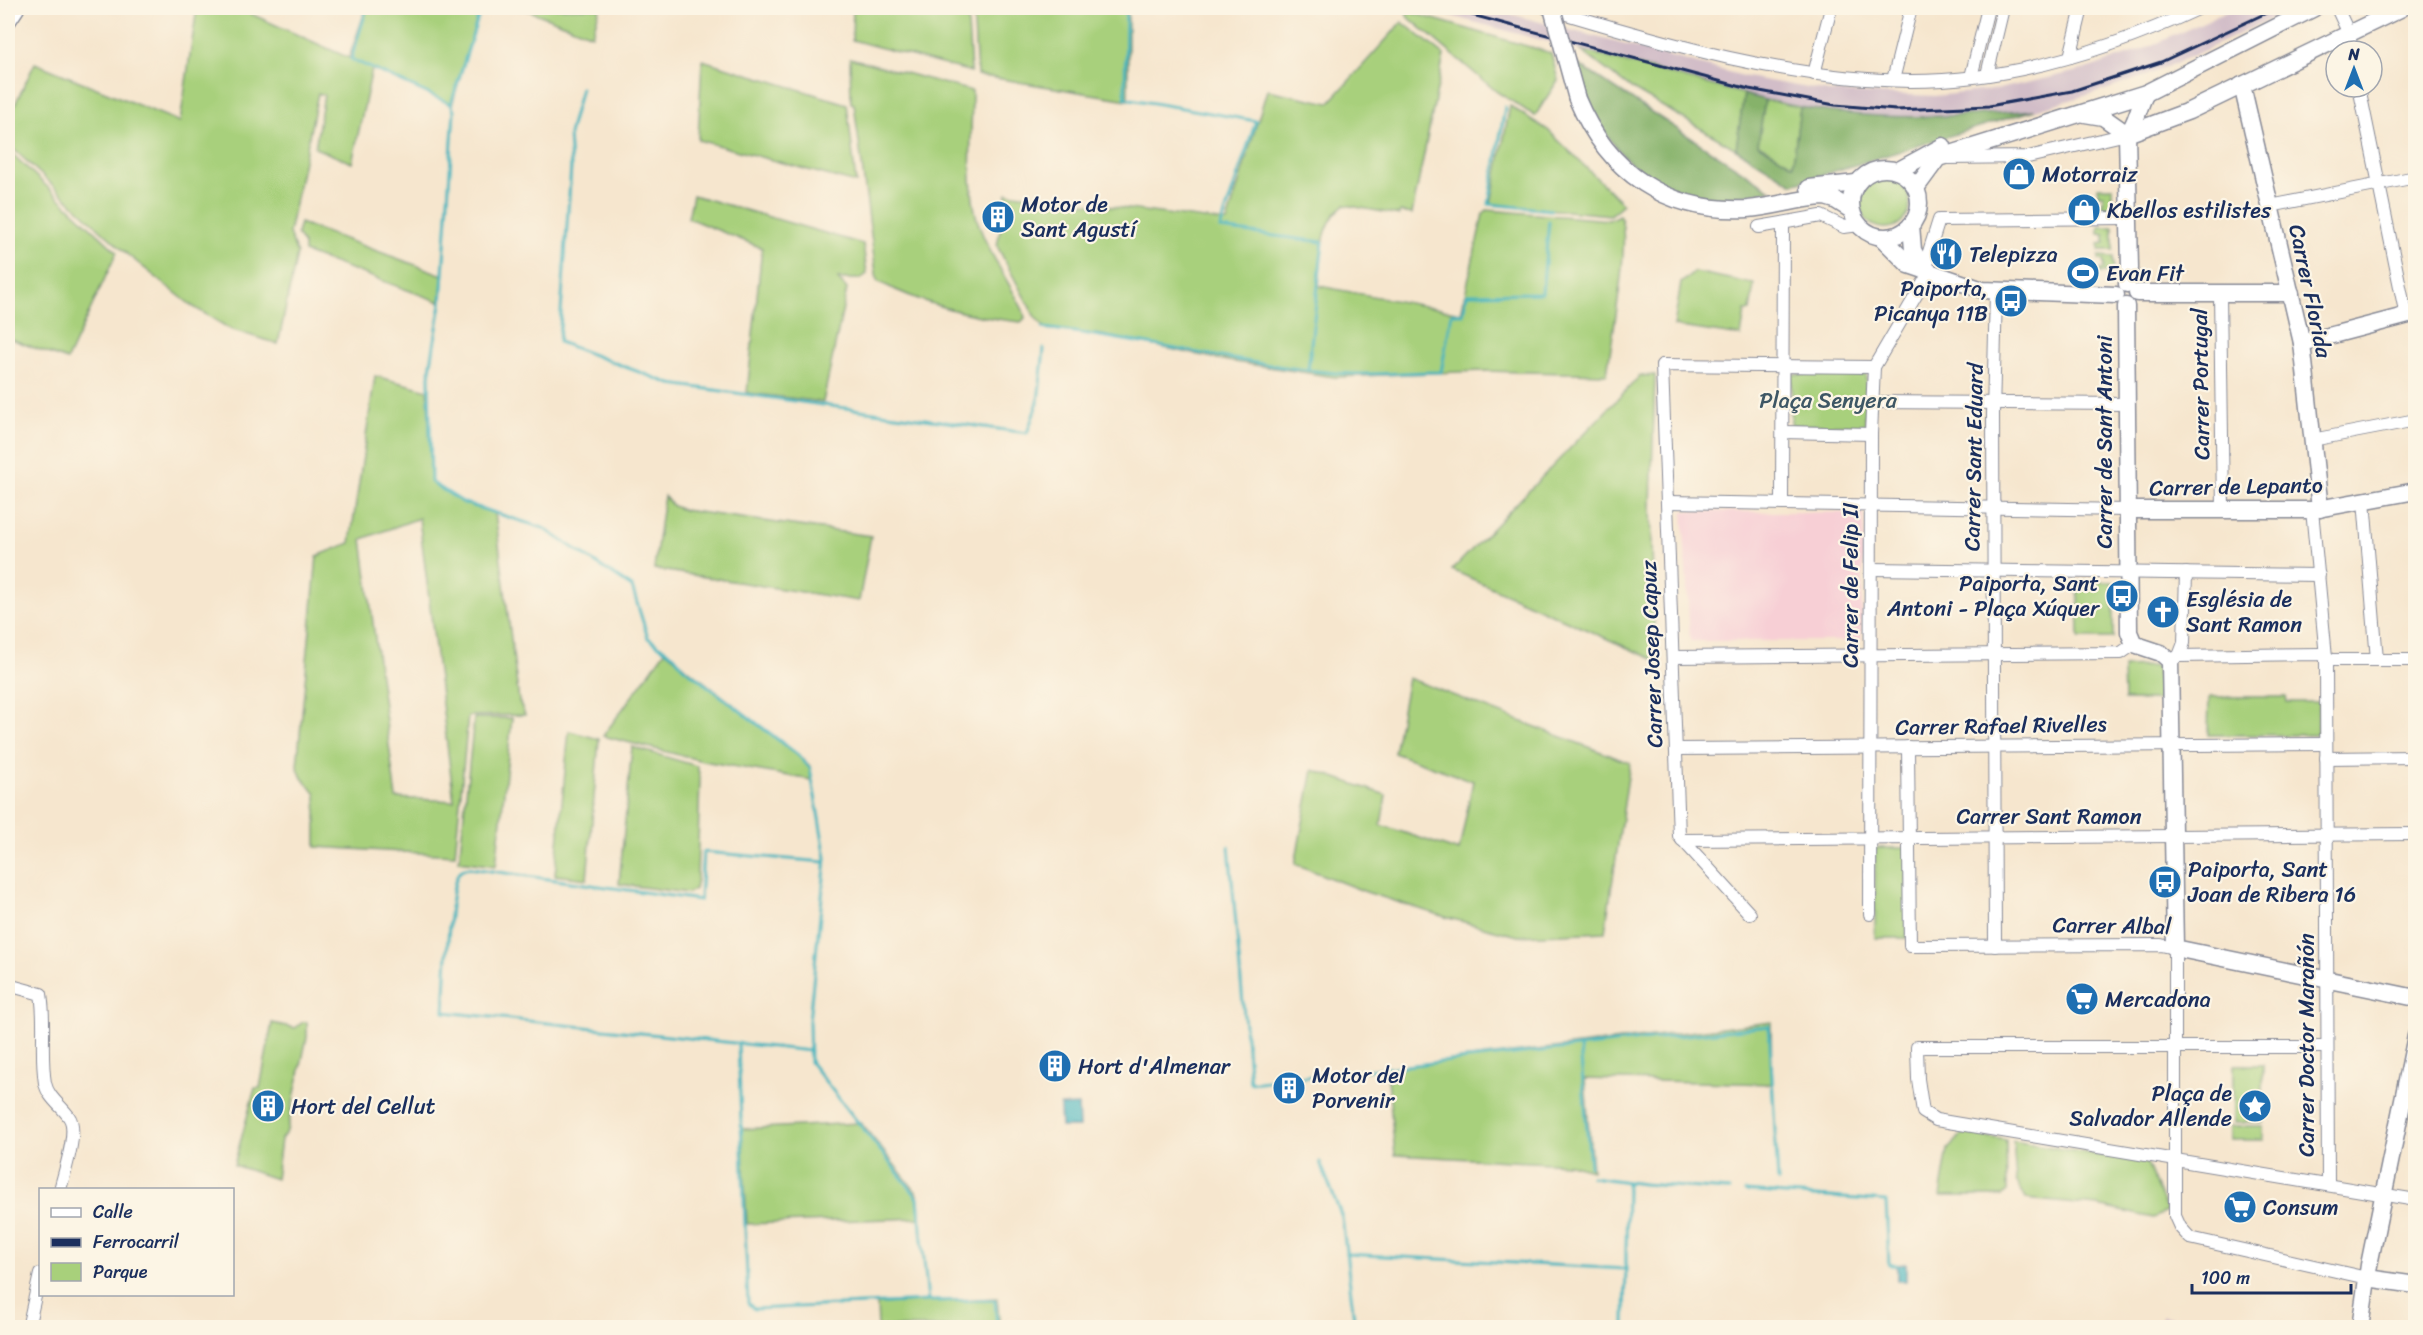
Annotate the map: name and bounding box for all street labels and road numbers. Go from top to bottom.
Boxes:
street label: Carrer Florida [2277,221,2344,362]
street label: Carrer Portugal [2180,307,2221,460]
street label: Carrer de Sant Antoni [2085,334,2124,549]
street label: Carrer Sant Eduard [1952,361,1995,551]
street label: Carrer de Lepanto [2149,465,2323,508]
street label: Carrer de Felip II [1831,502,1870,668]
street label: Carrer Josep Capuz [1629,559,1674,748]
street label: Carrer Rafael Rivelles [1895,704,2107,747]
street label: Carrer Sant Ramon [1956,797,2142,836]
street label: Carrer Albal [2052,905,2172,946]
street label: Carrer Doctor Marañón [2287,933,2326,1157]

